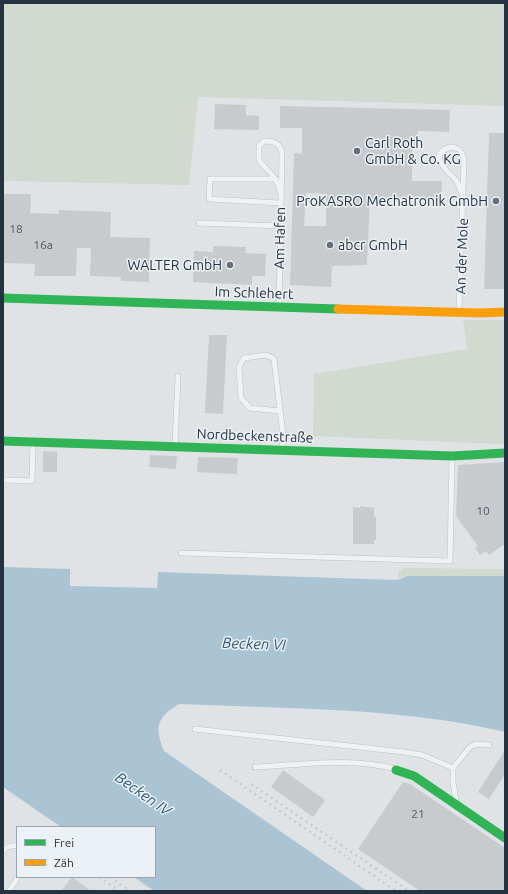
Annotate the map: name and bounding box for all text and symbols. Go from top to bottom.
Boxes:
place label: Carl Roth GmbH & Co. KG [365,135,461,168]
marker: Carl Roth GmbH & Co. KG [352,146,362,156]
place label: ProKASRO Mechatronik GmbH [296,193,488,209]
marker: ProKASRO Mechatronik GmbH [491,196,501,206]
street label: Am Hafen [271,207,289,269]
street label: An der Mole [452,217,472,295]
house number: 18 [9,222,23,236]
place label: abcr GmbH [338,237,408,253]
house number: 16a [33,238,53,252]
marker: abcr GmbH [325,240,335,250]
place label: WALTER GmbH [127,257,222,273]
marker: WALTER GmbH [225,260,235,270]
street label: Im Schlehert [214,283,294,303]
street label: Nordbeckenstraße [196,426,314,446]
house number: 10 [476,504,490,518]
water label: Becken VI [222,634,286,654]
water label: Becken IV [112,768,174,820]
house number: 21 [411,807,425,821]
legend [16,826,156,878]
text: Frei [54,836,74,849]
text: Zäh [54,856,74,869]

